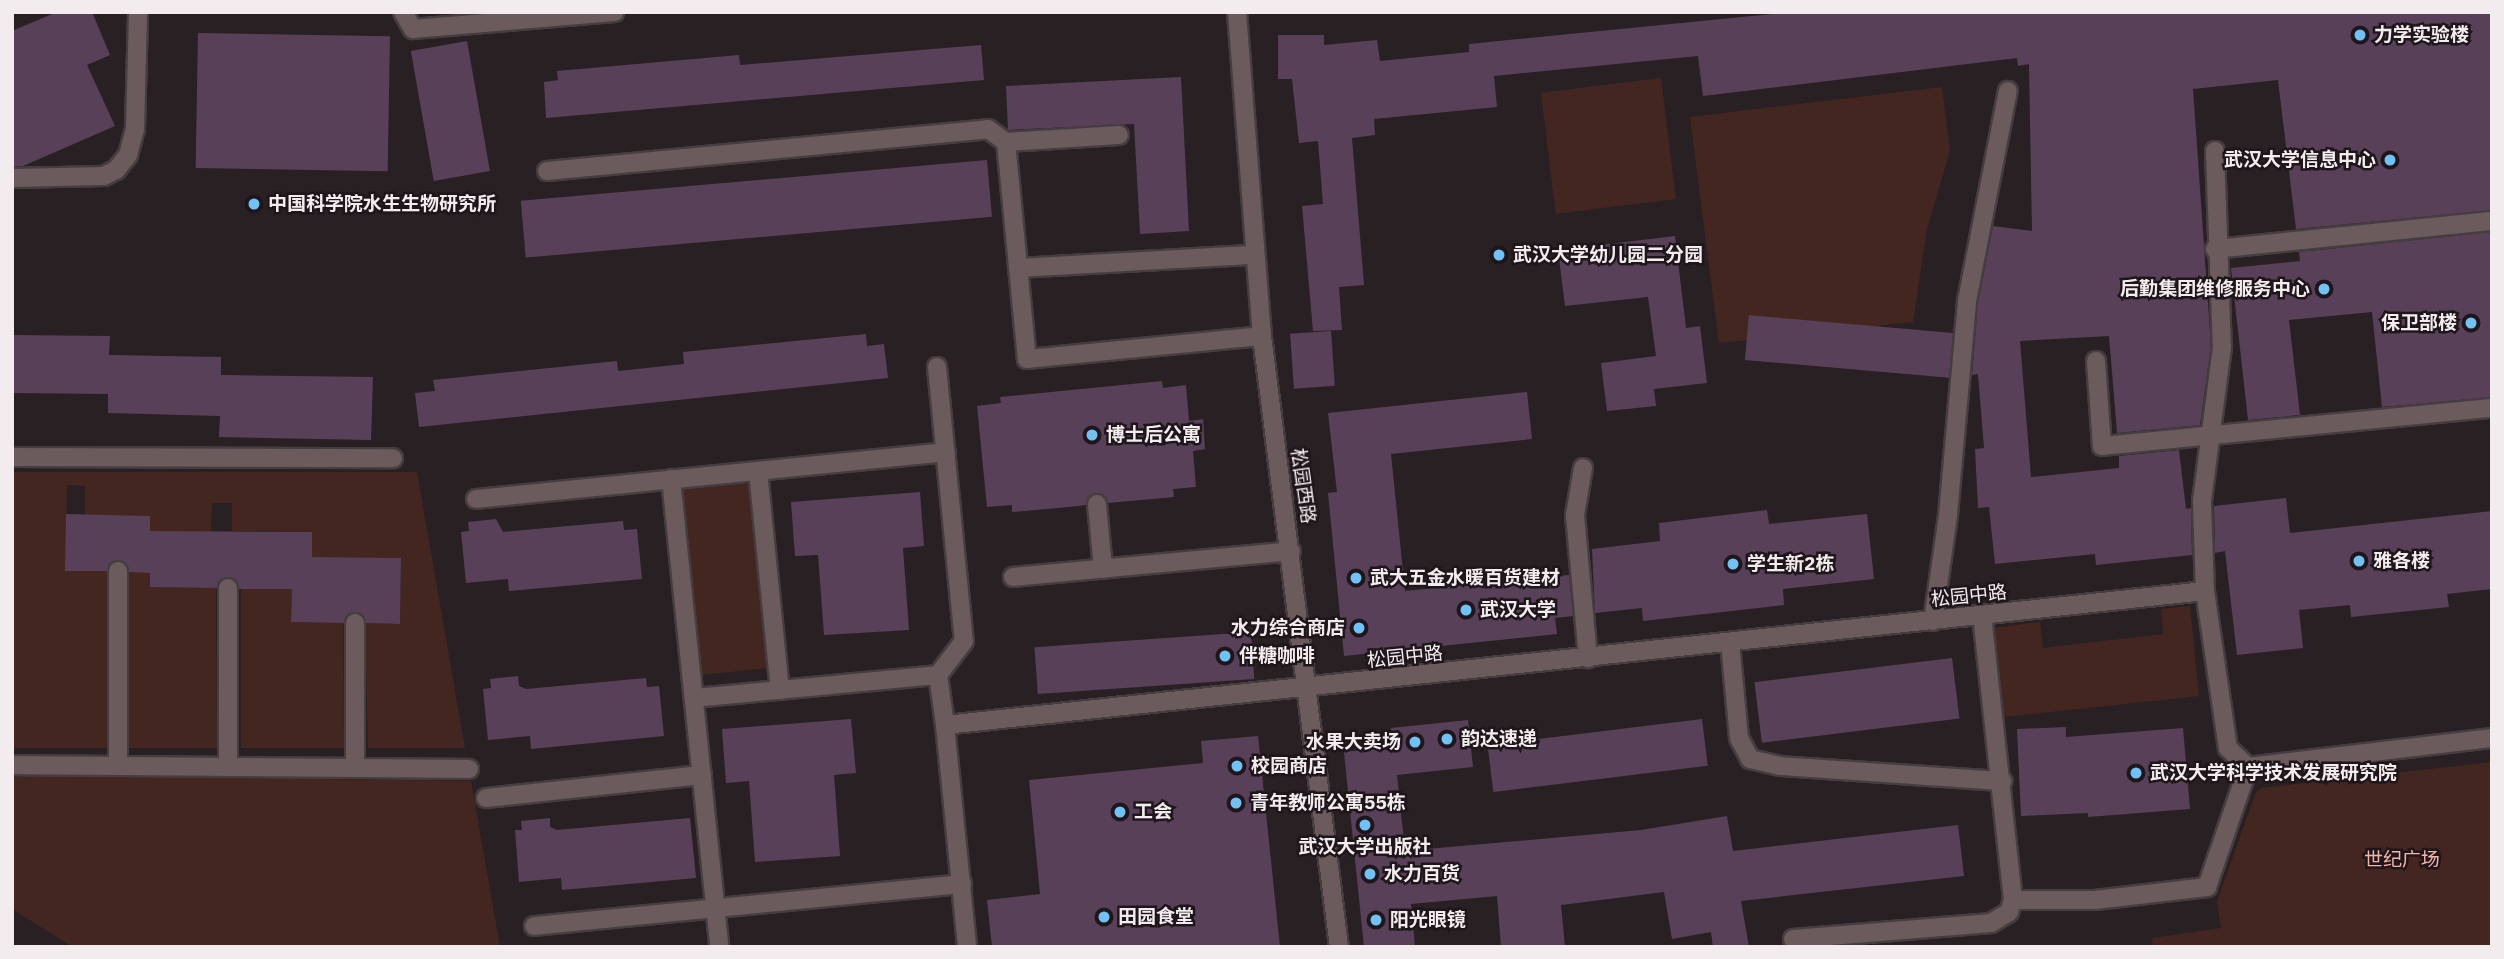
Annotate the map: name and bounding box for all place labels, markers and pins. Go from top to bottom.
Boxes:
place label: 力学实验楼 [2374,24,2469,46]
marker: 力学实验楼 [2352,27,2368,43]
place label: 武汉大学信息中心 [2224,149,2376,171]
marker: 武汉大学信息中心 [2382,152,2398,168]
place label: 中国科学院水生生物研究所 [268,193,496,215]
marker: 中国科学院水生生物研究所 [246,196,262,212]
place label: 武汉大学幼儿园二分园 [1513,244,1703,266]
marker: 武汉大学幼儿园二分园 [1491,247,1507,263]
place label: 后勤集团维修服务中心 [2120,278,2310,300]
marker: 后勤集团维修服务中心 [2316,281,2332,297]
place label: 保卫部楼 [2381,312,2457,334]
marker: 保卫部楼 [2463,315,2479,331]
place label: 博士后公寓 [1106,424,1201,446]
marker: 博士后公寓 [1084,427,1100,443]
place label: 雅各楼 [2373,550,2430,572]
place label: 学生新2栋 [1747,553,1834,575]
marker: 雅各楼 [2351,553,2367,569]
marker: 学生新2栋 [1725,556,1741,572]
place label: 武大五金水暖百货建材 [1370,567,1560,589]
marker: 武大五金水暖百货建材 [1348,570,1364,586]
place label: 武汉大学 [1480,599,1556,621]
marker: 武汉大学 [1458,602,1474,618]
place label: 水力综合商店 [1231,617,1345,639]
marker: 水力综合商店 [1351,620,1367,636]
place label: 伴糖咖啡 [1239,645,1315,667]
marker: 伴糖咖啡 [1217,648,1233,664]
place label: 韵达速递 [1461,728,1537,750]
place label: 水果大卖场 [1306,731,1401,753]
marker: 韵达速递 [1439,731,1455,747]
marker: 水果大卖场 [1407,734,1423,750]
place label: 校园商店 [1251,755,1327,777]
marker: 校园商店 [1229,758,1245,774]
place label: 武汉大学科学技术发展研究院 [2150,762,2397,784]
marker: 武汉大学科学技术发展研究院 [2128,765,2144,781]
place label: 青年教师公寓55栋 [1250,792,1406,814]
marker: 青年教师公寓55栋 [1228,795,1244,811]
place label: 工会 [1134,801,1172,823]
marker: 工会 [1112,804,1128,820]
marker: 武汉大学出版社 [1357,817,1373,833]
place label: 武汉大学出版社 [1299,836,1431,858]
place label: 水力百货 [1384,863,1460,885]
marker: 水力百货 [1362,866,1378,882]
place label: 田园食堂 [1118,906,1194,928]
marker: 田园食堂 [1096,909,1112,925]
place label: 阳光眼镜 [1390,909,1466,931]
marker: 阳光眼镜 [1368,912,1384,928]

